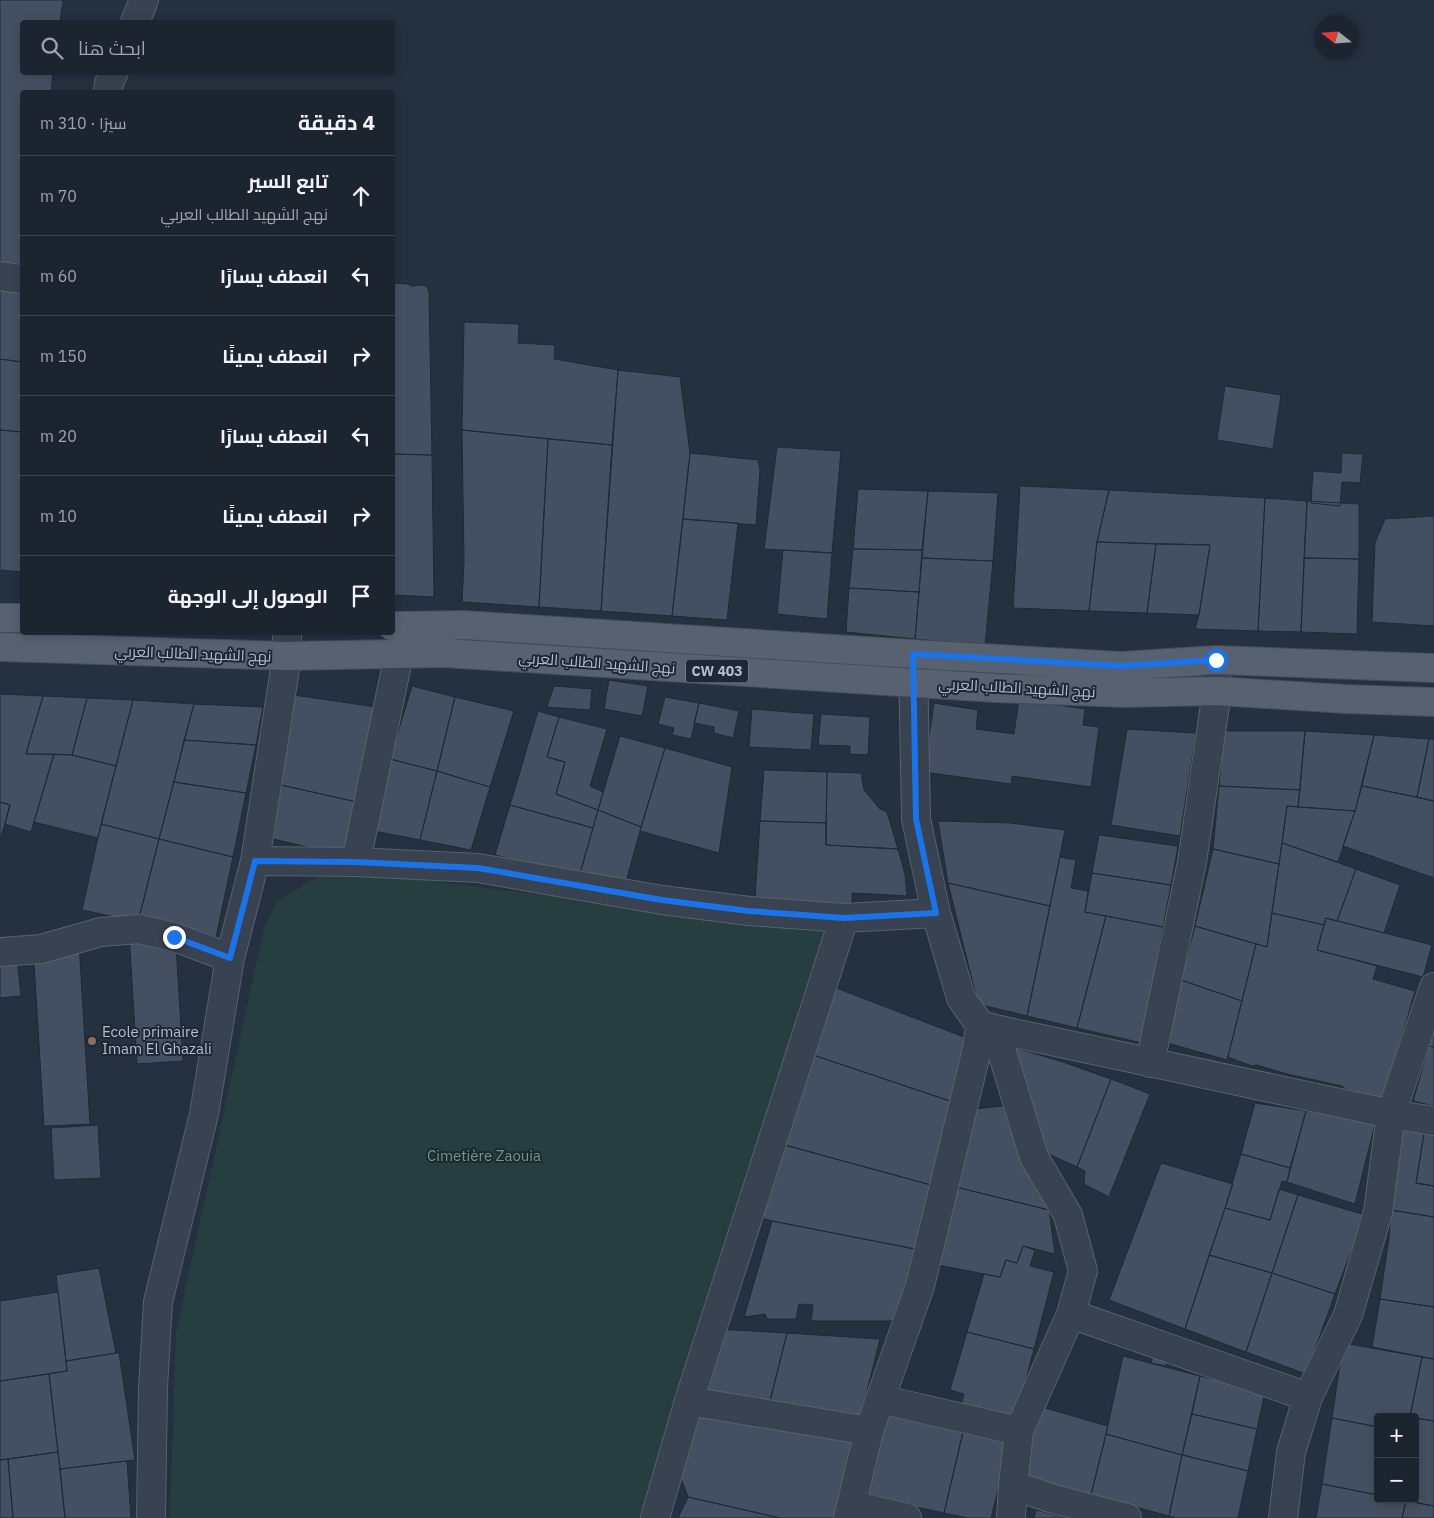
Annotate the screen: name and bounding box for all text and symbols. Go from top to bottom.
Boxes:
north arrow [1314,15,1359,60]
search box [20,20,395,75]
icon: search [38,34,66,62]
text: ابحث هنا [78,36,146,60]
text: 4 دقيقة [298,108,375,136]
text: سيرًا · 310 m [40,113,126,133]
text: تابع السير [248,169,328,193]
icon: ahead [347,182,375,210]
text: 70 m [40,186,77,206]
text: نهج الشهيد الطالب العربي [161,204,328,224]
icon: left [347,262,375,290]
text: انعطف يسارًا [220,264,328,288]
text: 60 m [40,266,77,286]
icon: right [347,342,375,370]
text: انعطف يمينًا [222,344,328,368]
text: 150 m [40,346,87,366]
icon: left [347,422,375,450]
text: انعطف يسارًا [220,424,328,448]
text: 20 m [40,426,77,446]
icon: right [347,502,375,530]
text: انعطف يمينًا [222,504,328,528]
text: 10 m [40,506,77,526]
icon: arrive [347,582,375,610]
text: الوصول إلى الوجهة [168,584,328,608]
street label: نهج الشهيد الطالب العربي [114,641,272,669]
street label: نهج الشهيد الطالب العربي [518,648,676,680]
route start [1205,649,1228,672]
road number: CW 403 [686,659,748,682]
street label: نهج الشهيد الطالب العربي [938,674,1096,704]
route end [163,926,186,949]
place label: Ecole primaire Imam El Ghazali [102,1022,212,1058]
marker: Ecole primaire Imam El Ghazali [86,1035,98,1047]
park label: Cimetière Zaouia [427,1146,541,1165]
map controls [1374,1413,1419,1503]
button: + [1374,1413,1419,1458]
button: − [1374,1458,1419,1503]

